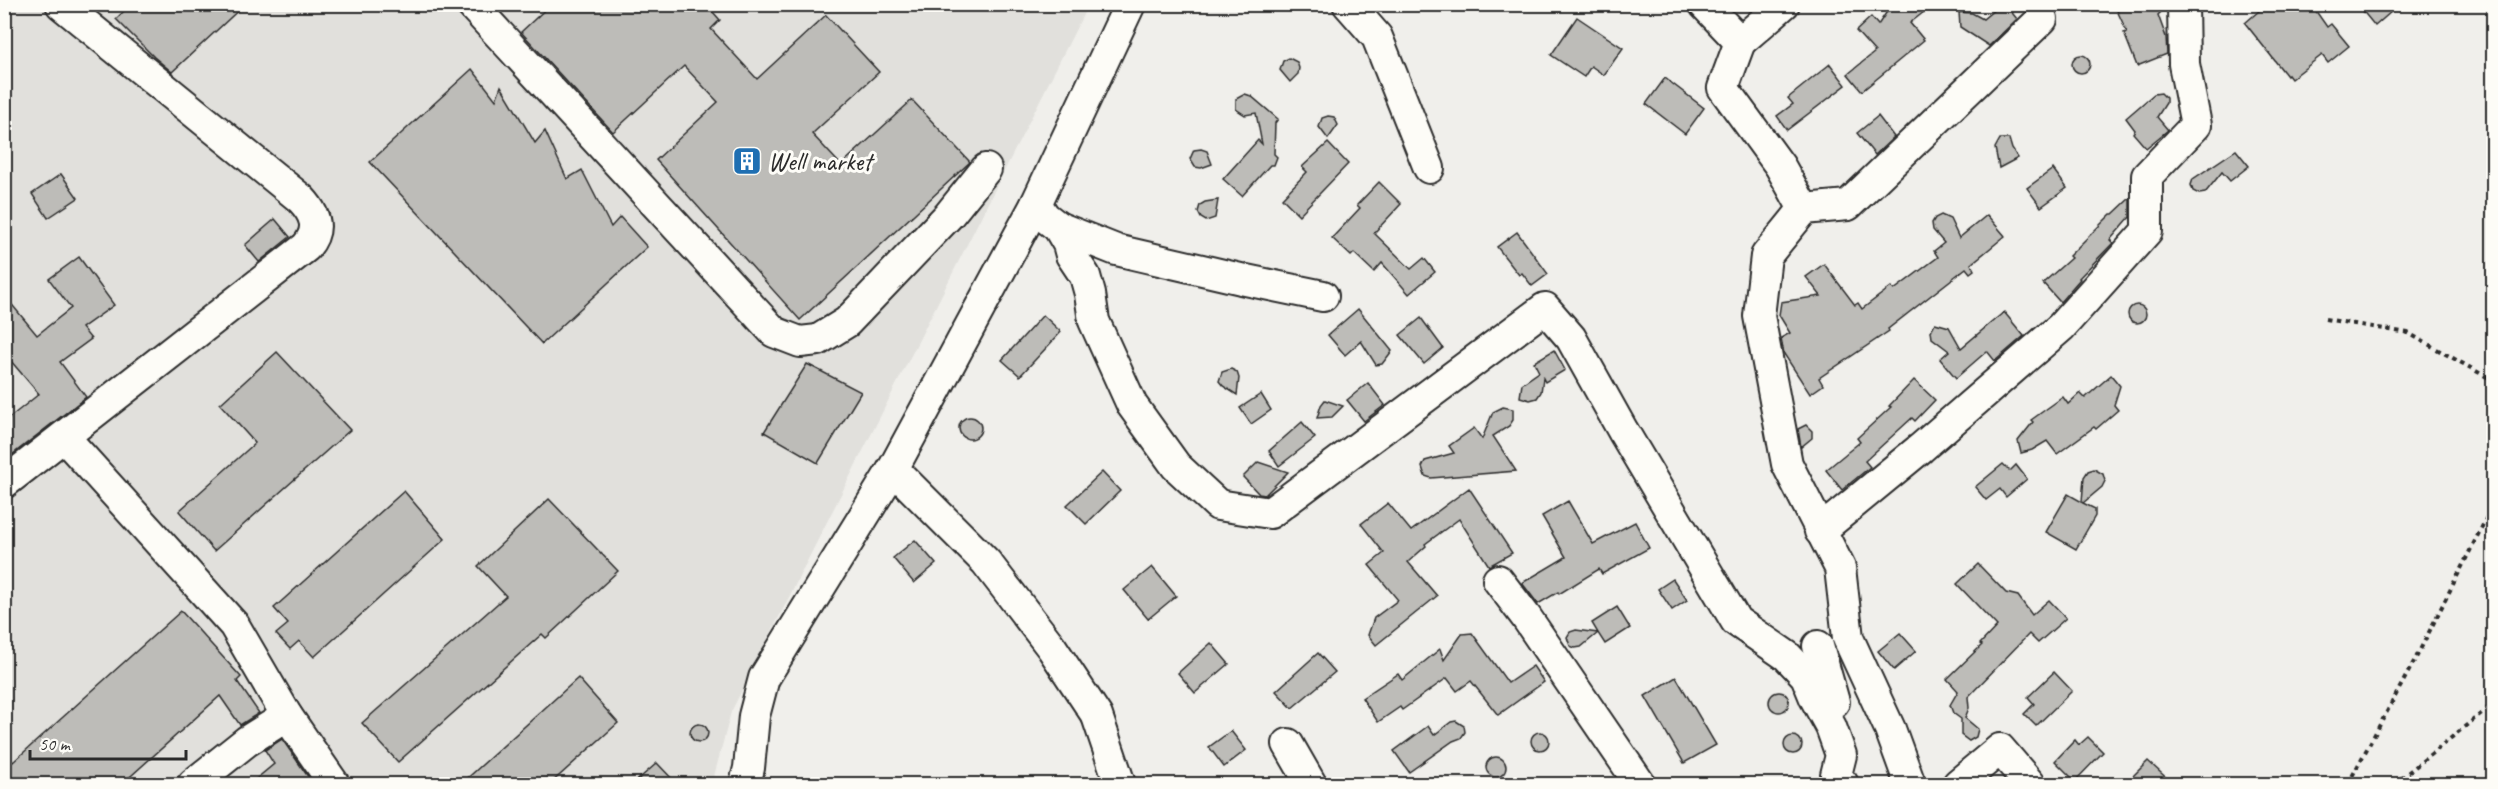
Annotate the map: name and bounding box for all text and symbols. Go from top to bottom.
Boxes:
building icon: Well market [731,145,763,177]
place label: Well market [768,145,875,178]
scale bar [30,723,186,761]
text: 50 m [39,733,72,755]

